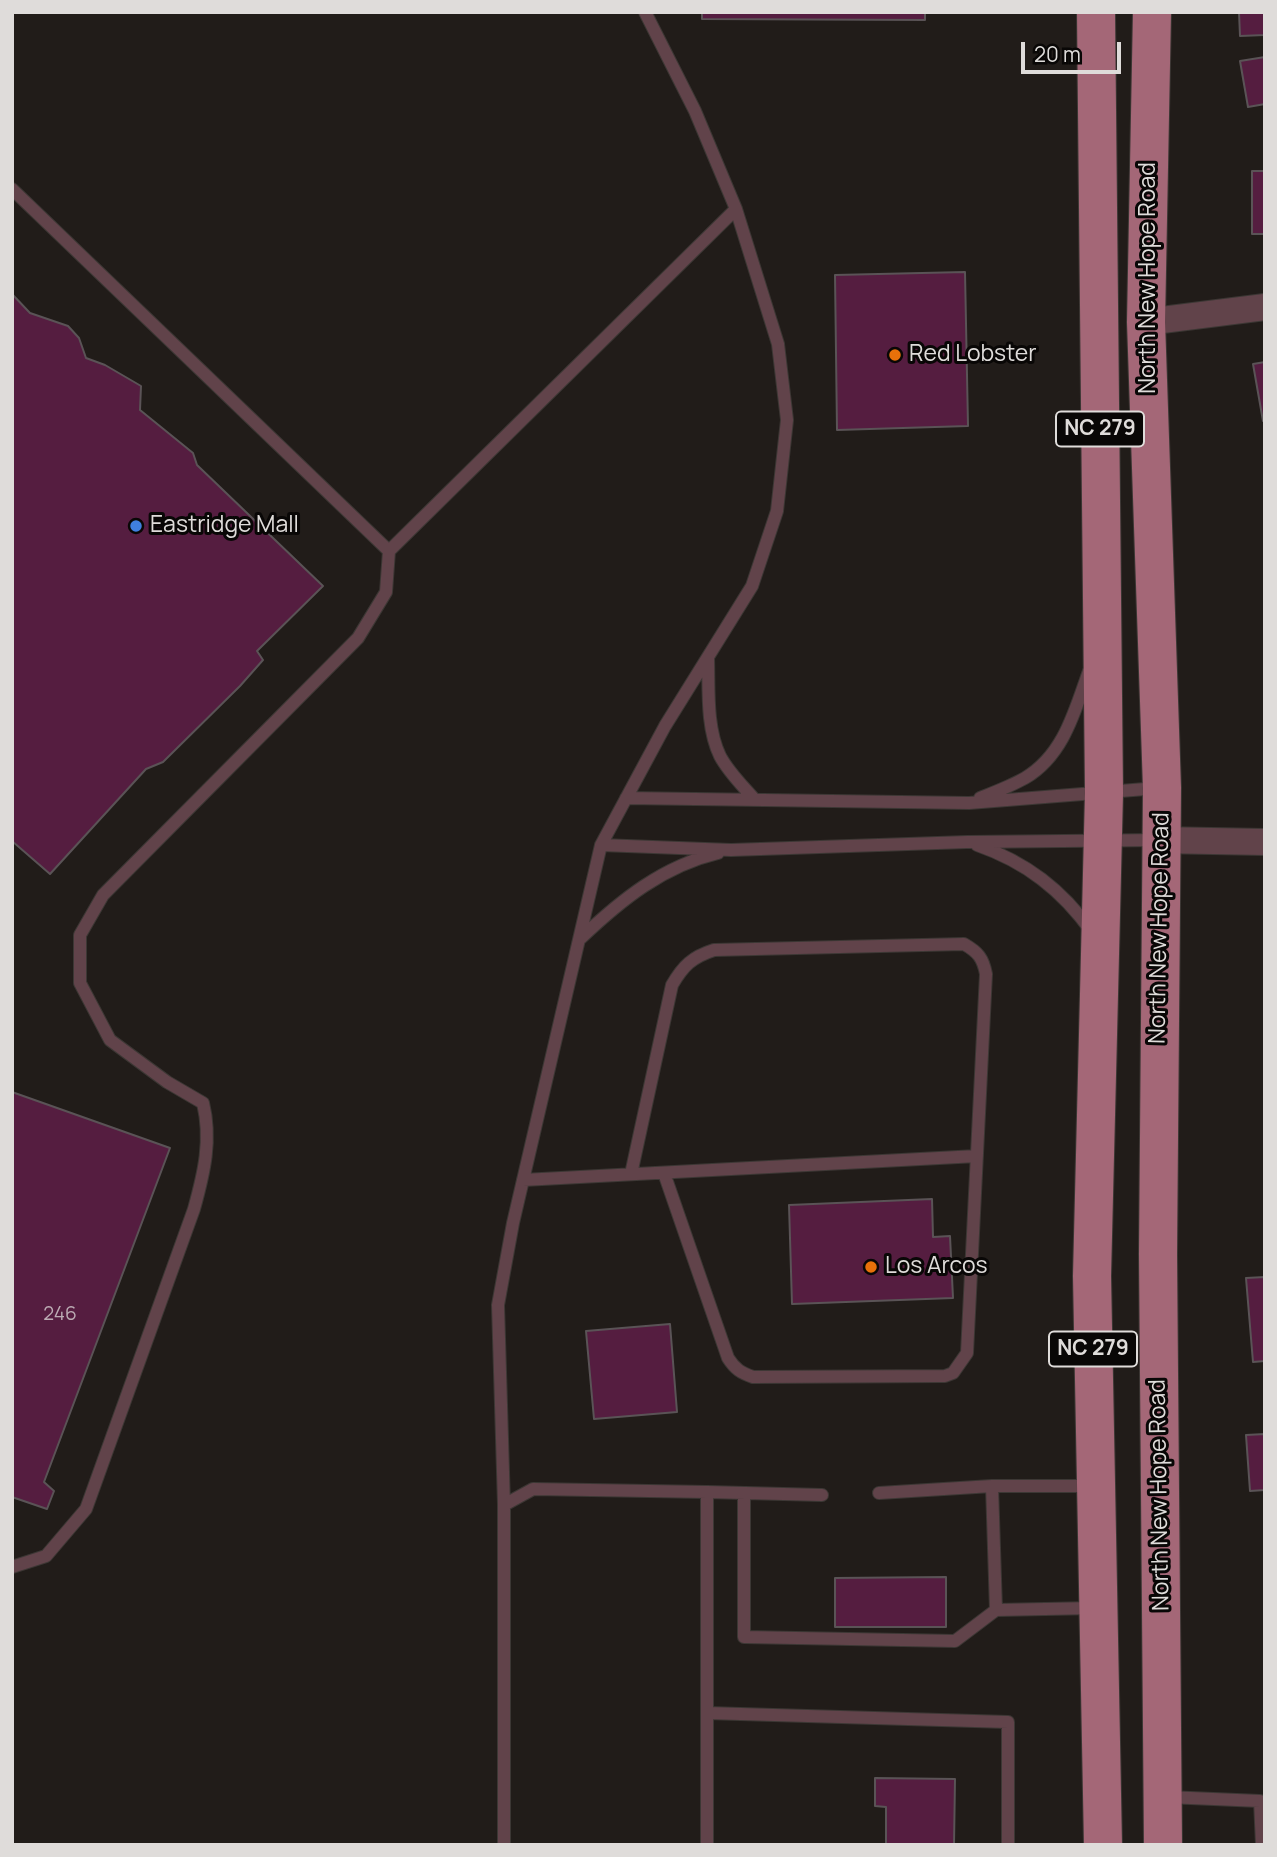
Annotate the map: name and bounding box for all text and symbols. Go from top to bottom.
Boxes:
scale bar [1025,28,1125,72]
text: 20 m [1034,40,1081,68]
street label: North New Hope Road [1135,162,1163,394]
place label: Red Lobster [909,341,1037,369]
marker: Red Lobster [887,347,903,363]
road number: NC 279 [1056,412,1144,446]
place label: Eastridge Mall [150,512,299,540]
marker: Eastridge Mall [128,518,144,534]
street label: North New Hope Road [1144,812,1176,1044]
place label: Los Arcos [885,1253,987,1281]
marker: Los Arcos [863,1259,879,1275]
house number: 246 [43,1304,77,1326]
road number: NC 279 [1049,1332,1137,1366]
street label: North New Hope Road [1144,1379,1176,1611]

